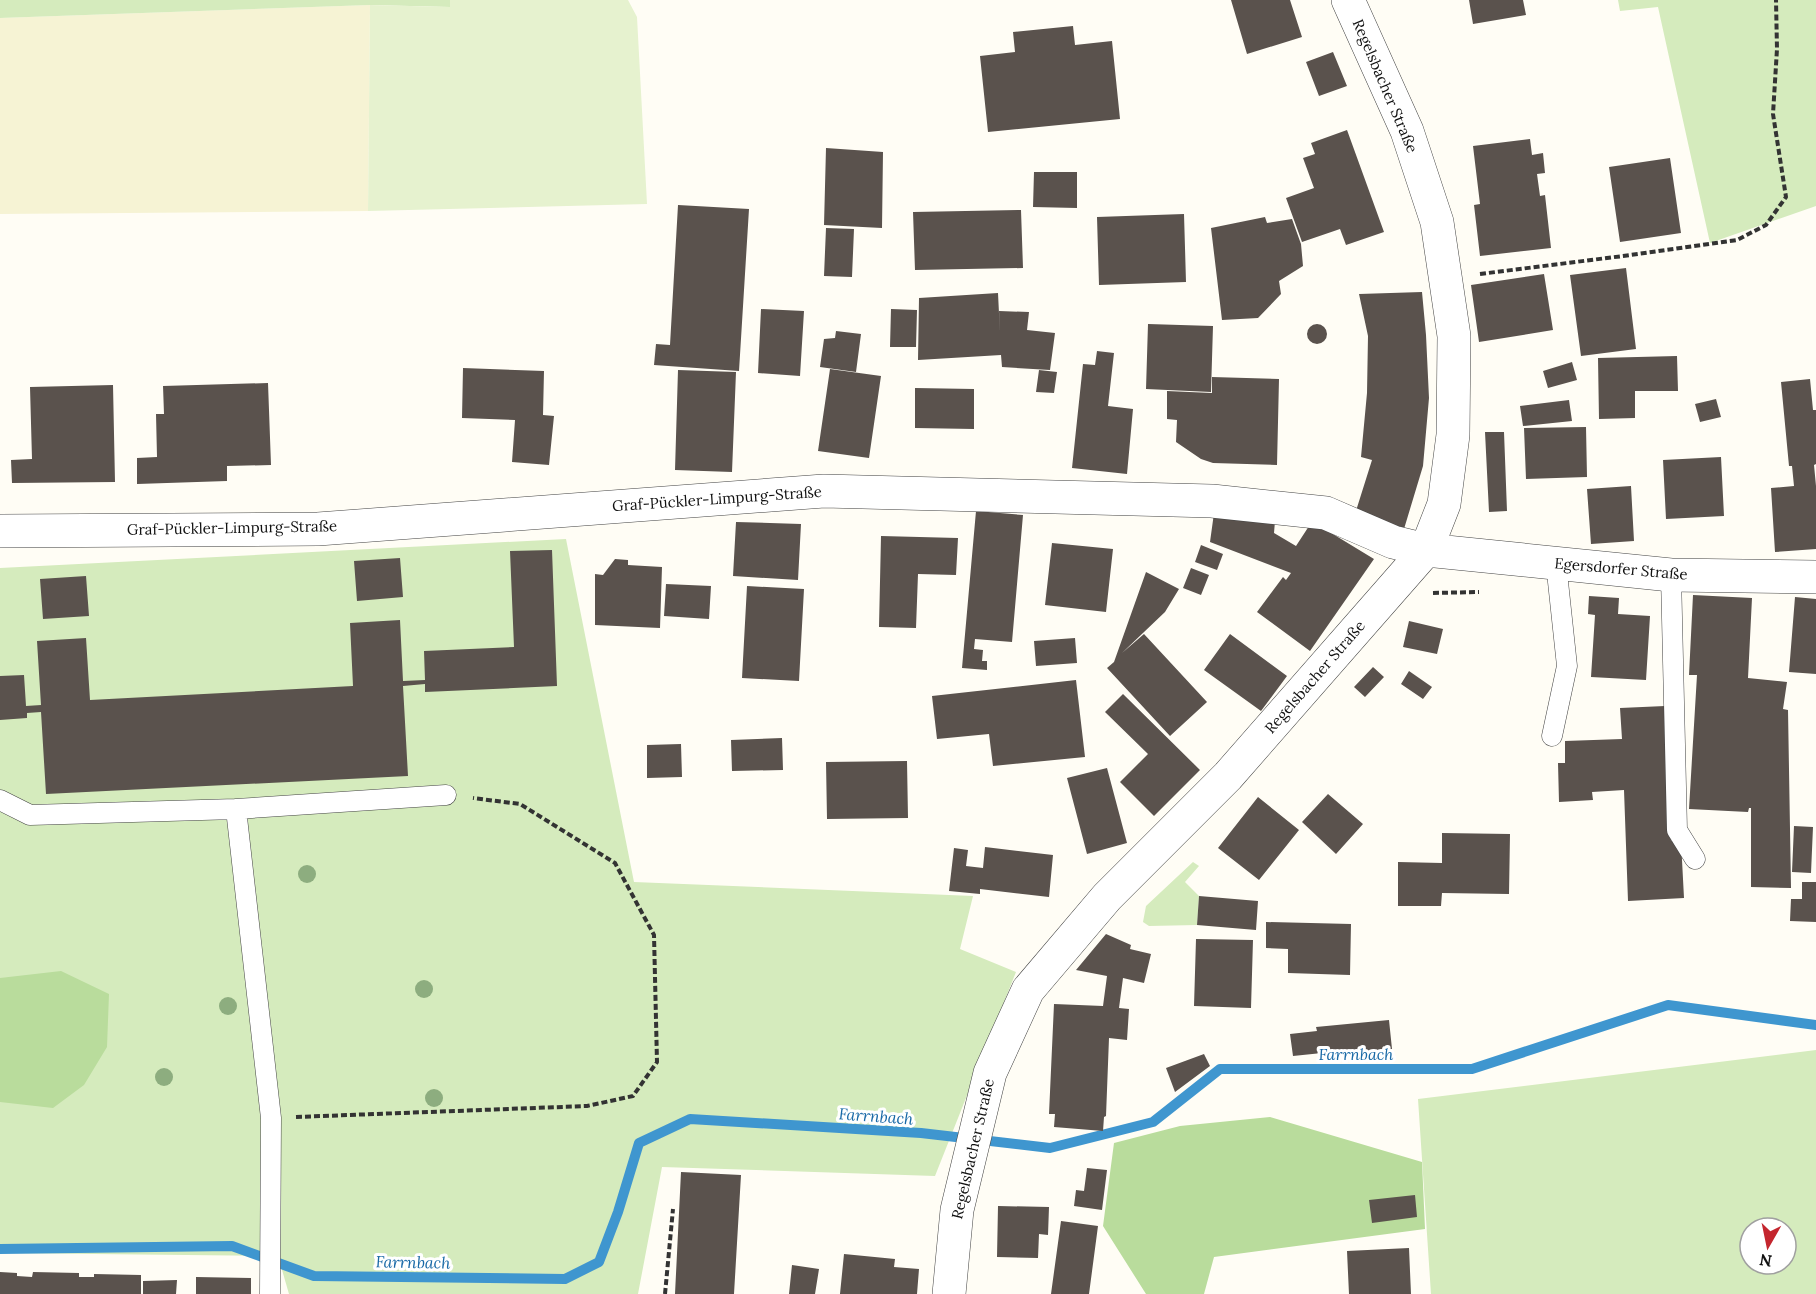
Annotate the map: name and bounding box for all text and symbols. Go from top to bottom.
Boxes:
street label: Regelsbacher Straße [1349,16,1422,156]
street label: Graf-Pückler-Limpurg-Straße [612,482,822,515]
street label: Graf-Pückler-Limpurg-Straße [127,516,337,539]
street label: Egersdorfer Straße [1554,553,1688,584]
street label: Regelsbacher Straße [1260,616,1369,737]
water label: Farrnbach [1319,1044,1393,1064]
street label: Regelsbacher Straße [947,1077,998,1221]
water label: Farrnbach [838,1103,914,1129]
north arrow [1738,1216,1798,1276]
text: N [1758,1250,1773,1272]
water label: Farrnbach [375,1251,451,1273]

